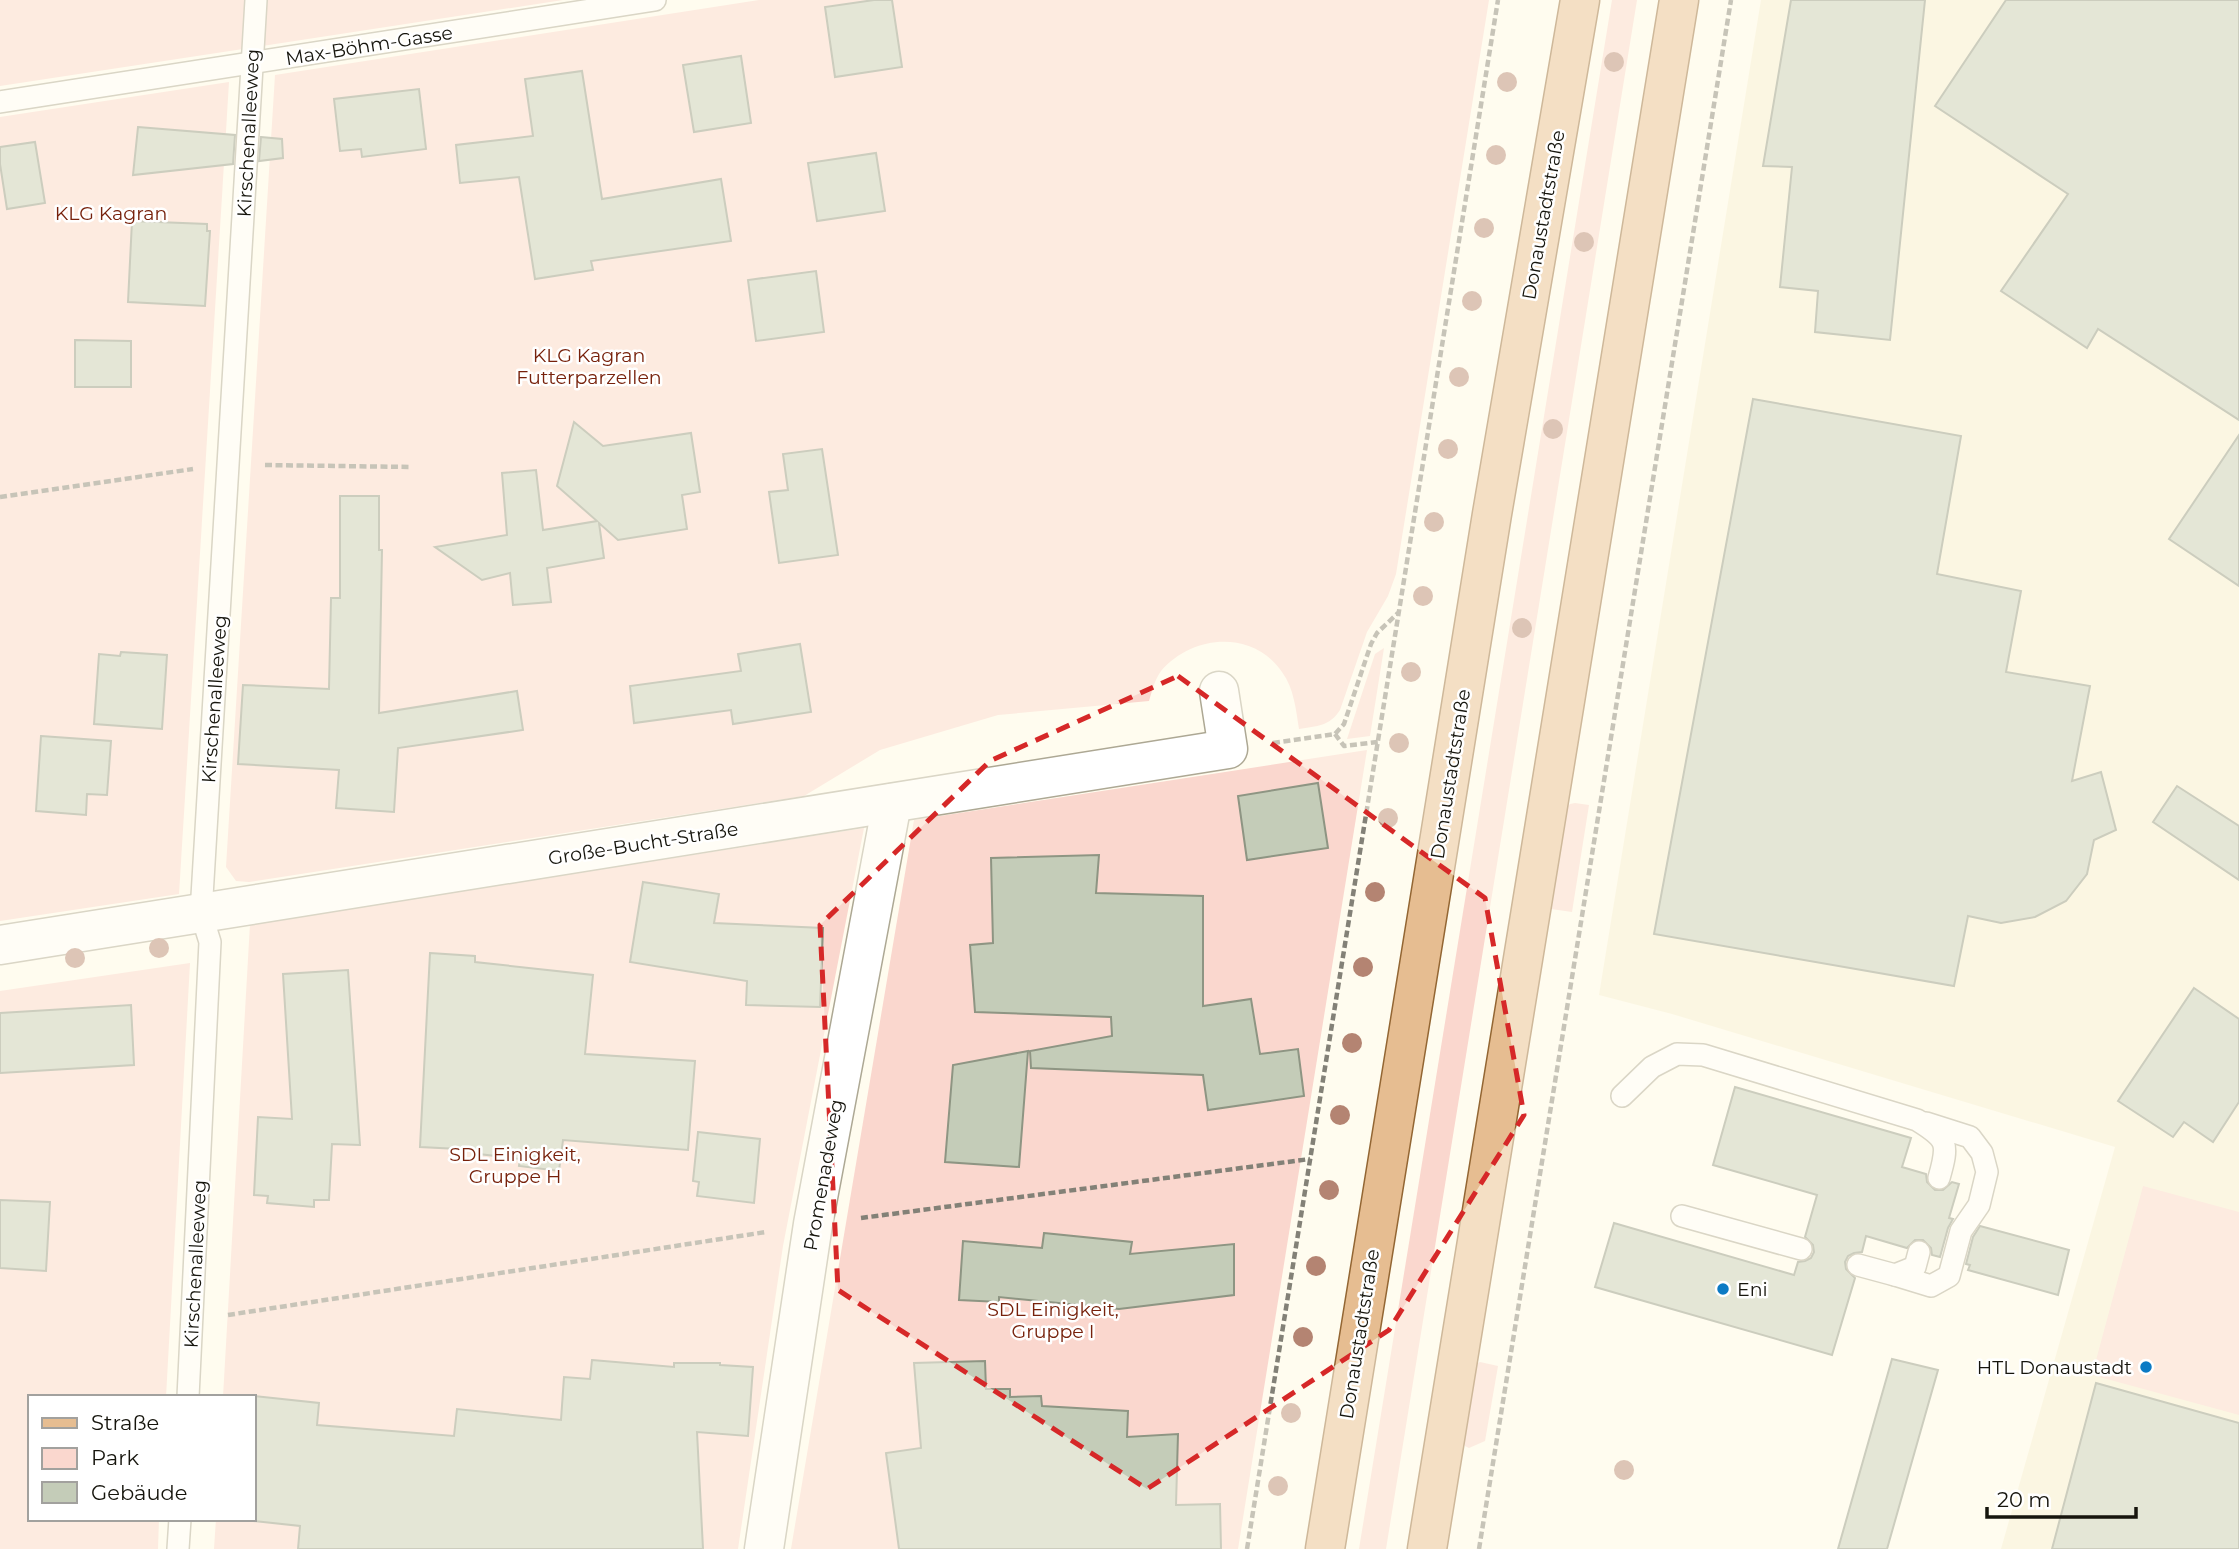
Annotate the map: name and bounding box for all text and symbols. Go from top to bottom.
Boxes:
street label: Max-Böhm-Gasse [284,21,454,70]
street label: Kirschenalleeweg [233,48,264,218]
street label: Donaustadtstraße [1517,128,1570,302]
park label: KLG Kagran [55,202,167,225]
park label: KLG Kagran Futterparzellen [516,344,662,389]
street label: Kirschenalleeweg [197,614,232,784]
street label: Donaustadtstraße [1426,687,1475,861]
street label: Große-Bucht-Straße [546,817,740,870]
street label: Promenadeweg [799,1098,848,1253]
park label: SDL Einigkeit, Gruppe H [449,1143,581,1188]
street label: Kirschenalleeweg [180,1179,211,1349]
street label: Donaustadtstraße [1335,1247,1384,1421]
place label: Eni [1737,1278,1768,1301]
marker: Eni [1715,1281,1731,1297]
park label: SDL Einigkeit, Gruppe I [987,1298,1119,1343]
place label: HTL Donaustadt [1977,1356,2132,1379]
marker: HTL Donaustadt [2138,1359,2154,1375]
legend [28,1395,256,1521]
text: Straße [91,1410,159,1435]
text: Park [91,1445,139,1470]
scale bar [1987,1476,2136,1520]
text: Gebäude [91,1480,188,1505]
text: 20 m [1997,1487,2051,1512]

